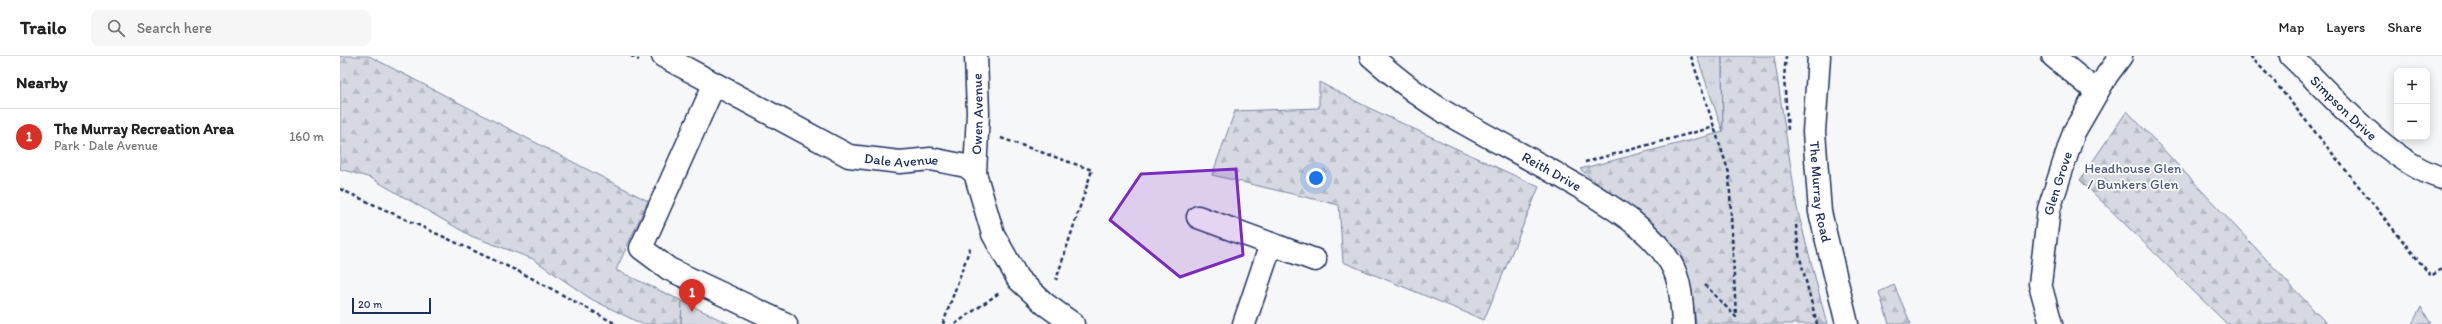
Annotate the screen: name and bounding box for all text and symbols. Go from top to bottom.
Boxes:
search box [91,10,371,46]
text: Trailo [20,16,67,39]
icon: search [105,17,127,39]
text: Search here [137,19,212,37]
text: Map [2279,19,2304,36]
text: Layers [2326,19,2365,36]
text: Share [2387,19,2422,36]
map controls [2394,68,2430,140]
button: + [2394,68,2430,104]
text: Nearby [16,72,68,92]
street label: Simpson Drive [2306,72,2380,145]
street label: Owen Avenue [968,73,987,155]
button: − [2394,104,2430,140]
text: The Murray Recreation Area [54,120,234,138]
text: 1 [26,129,32,144]
text: 160 m [289,129,324,144]
text: Park · Dale Avenue [54,138,158,153]
street label: The Murray Road [1806,140,1835,244]
street label: Reith Drive [1519,148,1585,195]
street label: Glen Grove [2040,149,2076,216]
street label: Dale Avenue [863,150,941,171]
park label: Headhouse Glen / Bunkers Glen [2085,160,2182,193]
your location [1306,168,1326,188]
pin: 1 [679,279,705,312]
scale bar [352,296,431,315]
text: 20 m [358,298,382,311]

